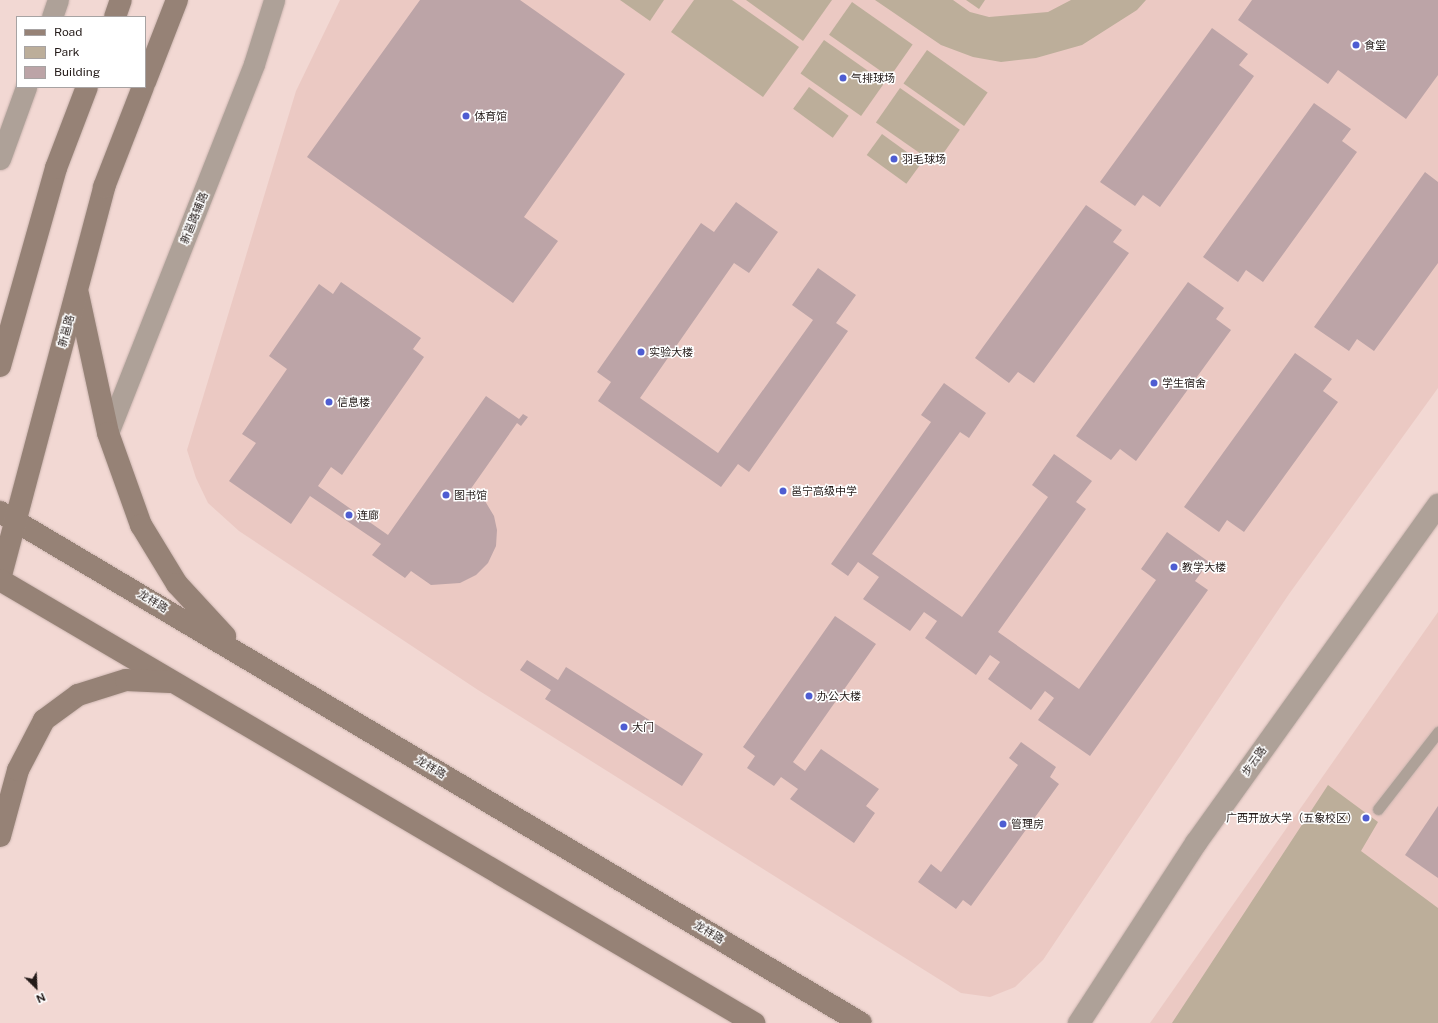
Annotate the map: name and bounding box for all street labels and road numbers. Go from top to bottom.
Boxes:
street label: 新邕路辅路 [178,190,210,246]
street label: 新邕路 [55,313,77,349]
street label: 龙祥路 [135,587,171,615]
street label: 步云路 [1239,744,1269,778]
street label: 龙祥路 [413,753,449,781]
street label: 龙祥路 [691,918,727,946]

